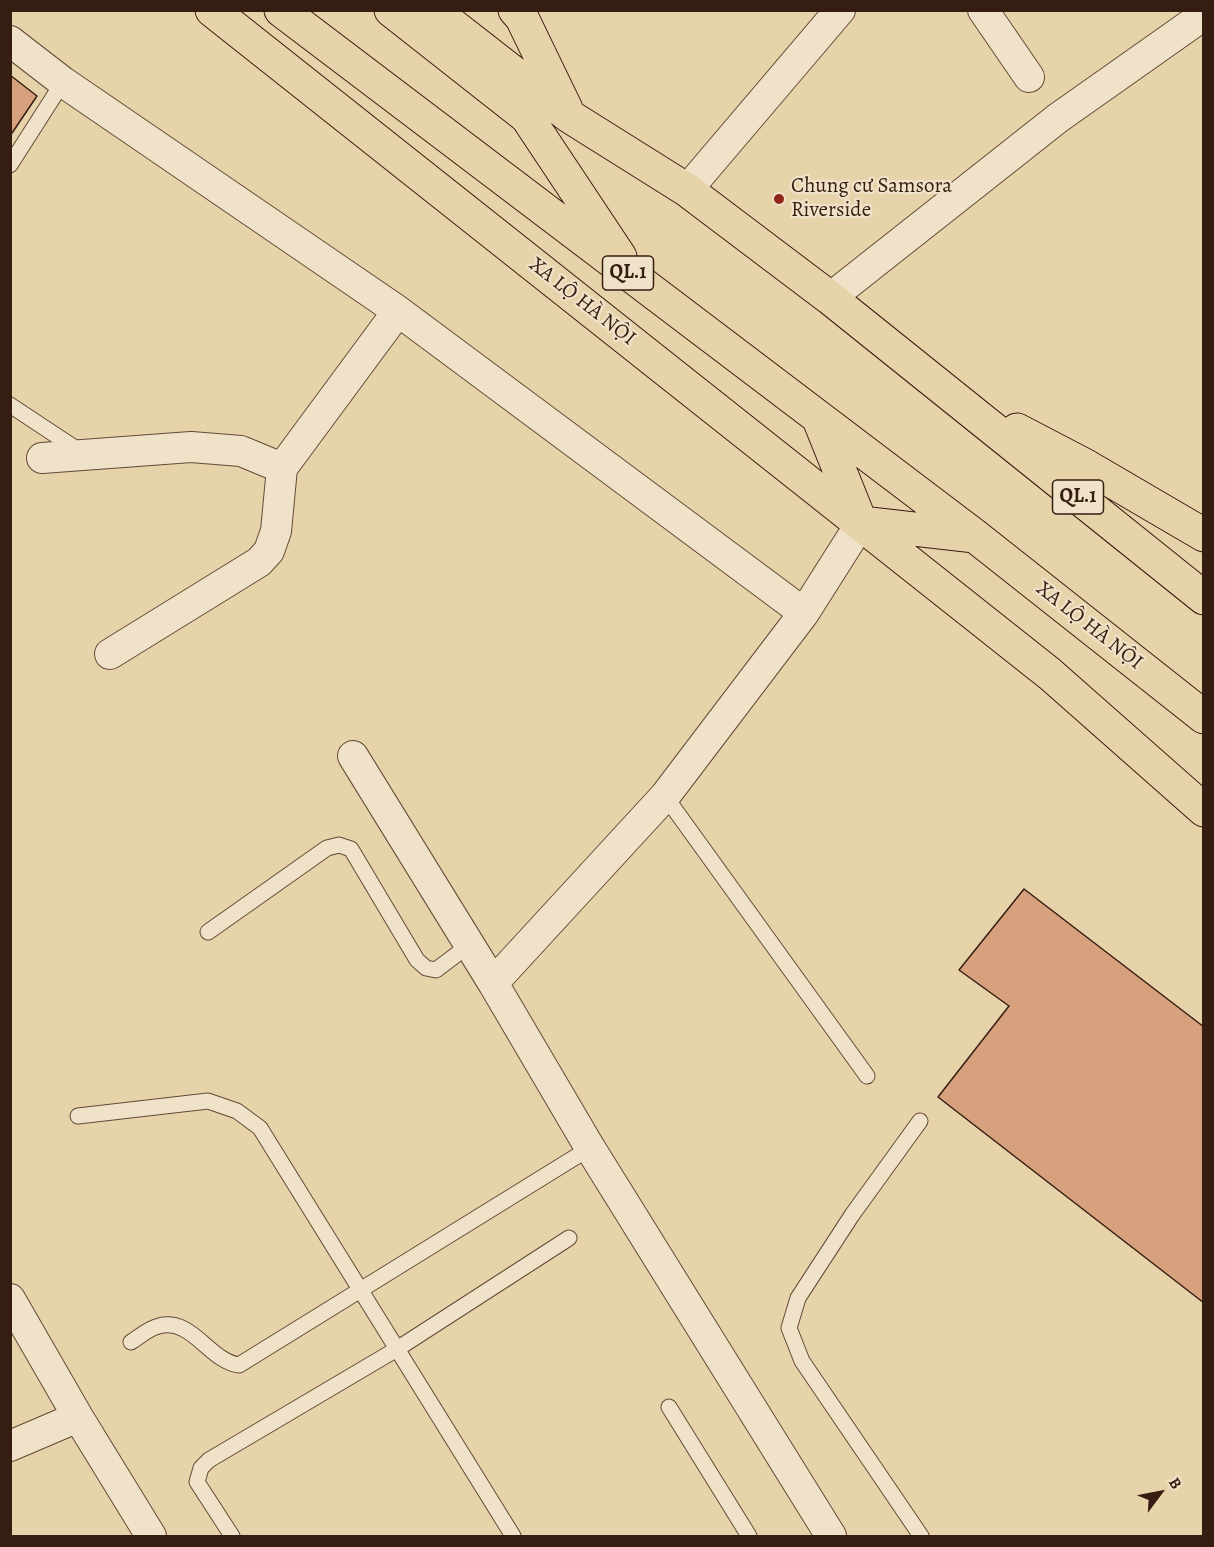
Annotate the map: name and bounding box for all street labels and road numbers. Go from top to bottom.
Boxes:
street label: XA LỘ HÀ NỘI [524,253,640,351]
road number: QL.1 [602,256,654,290]
road number: QL.1 [1052,480,1104,514]
street label: XA LỘ HÀ NỘI [1031,577,1147,675]

